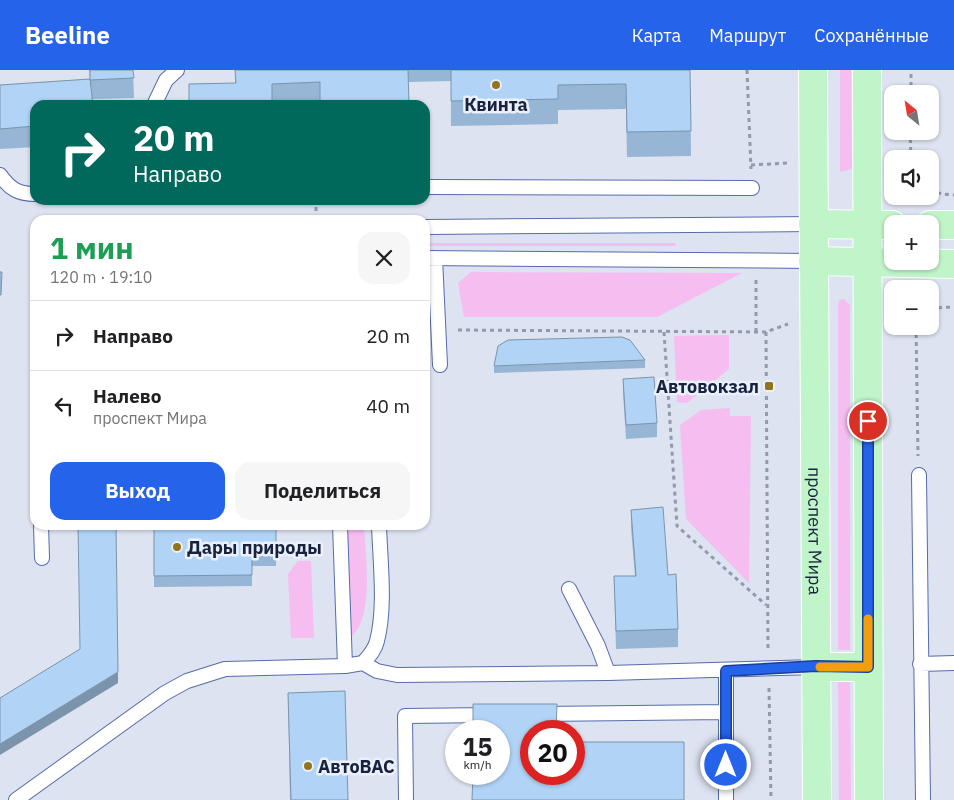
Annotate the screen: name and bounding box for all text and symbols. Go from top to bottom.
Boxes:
text: Beeline [25,19,110,51]
text: Карта [632,24,681,47]
text: Маршрут [709,24,786,47]
text: Сохранённые [814,24,929,47]
marker: Квинта [490,79,502,91]
north arrow [884,85,939,140]
map controls [884,85,939,335]
place label: Квинта [464,93,528,116]
text: 20 m [133,115,215,161]
icon: right [50,120,115,185]
button: sound [884,150,939,205]
text: Направо [133,159,222,188]
button: + [884,215,939,270]
text: 1 мин [50,228,134,267]
button: close [358,232,410,284]
text: 120 m · 19:10 [50,267,152,287]
button: − [884,280,939,335]
icon: right [50,322,78,350]
text: Направо [93,324,173,348]
text: 20 m [366,324,410,348]
place label: Автовокзал [656,375,759,398]
marker: Автовокзал [763,380,775,392]
text: Налево [93,384,162,408]
icon: left [50,392,78,420]
text: 40 m [366,394,410,418]
pin [847,400,889,442]
icon: arrive [854,407,882,435]
text: проспект Мира [93,408,207,428]
button: Выход [50,462,225,520]
button: Поделиться [235,462,410,520]
street label: проспект Мира [804,467,827,595]
place label: Дары природы [187,536,322,559]
marker: Дары природы [171,541,183,553]
speed limit sign: 20 [520,720,585,785]
text: 15 [462,730,493,763]
position arrow [699,738,751,790]
place label: АвтоВАС [318,755,395,778]
text: km/h [463,757,492,772]
marker: АвтоВАС [302,760,314,772]

